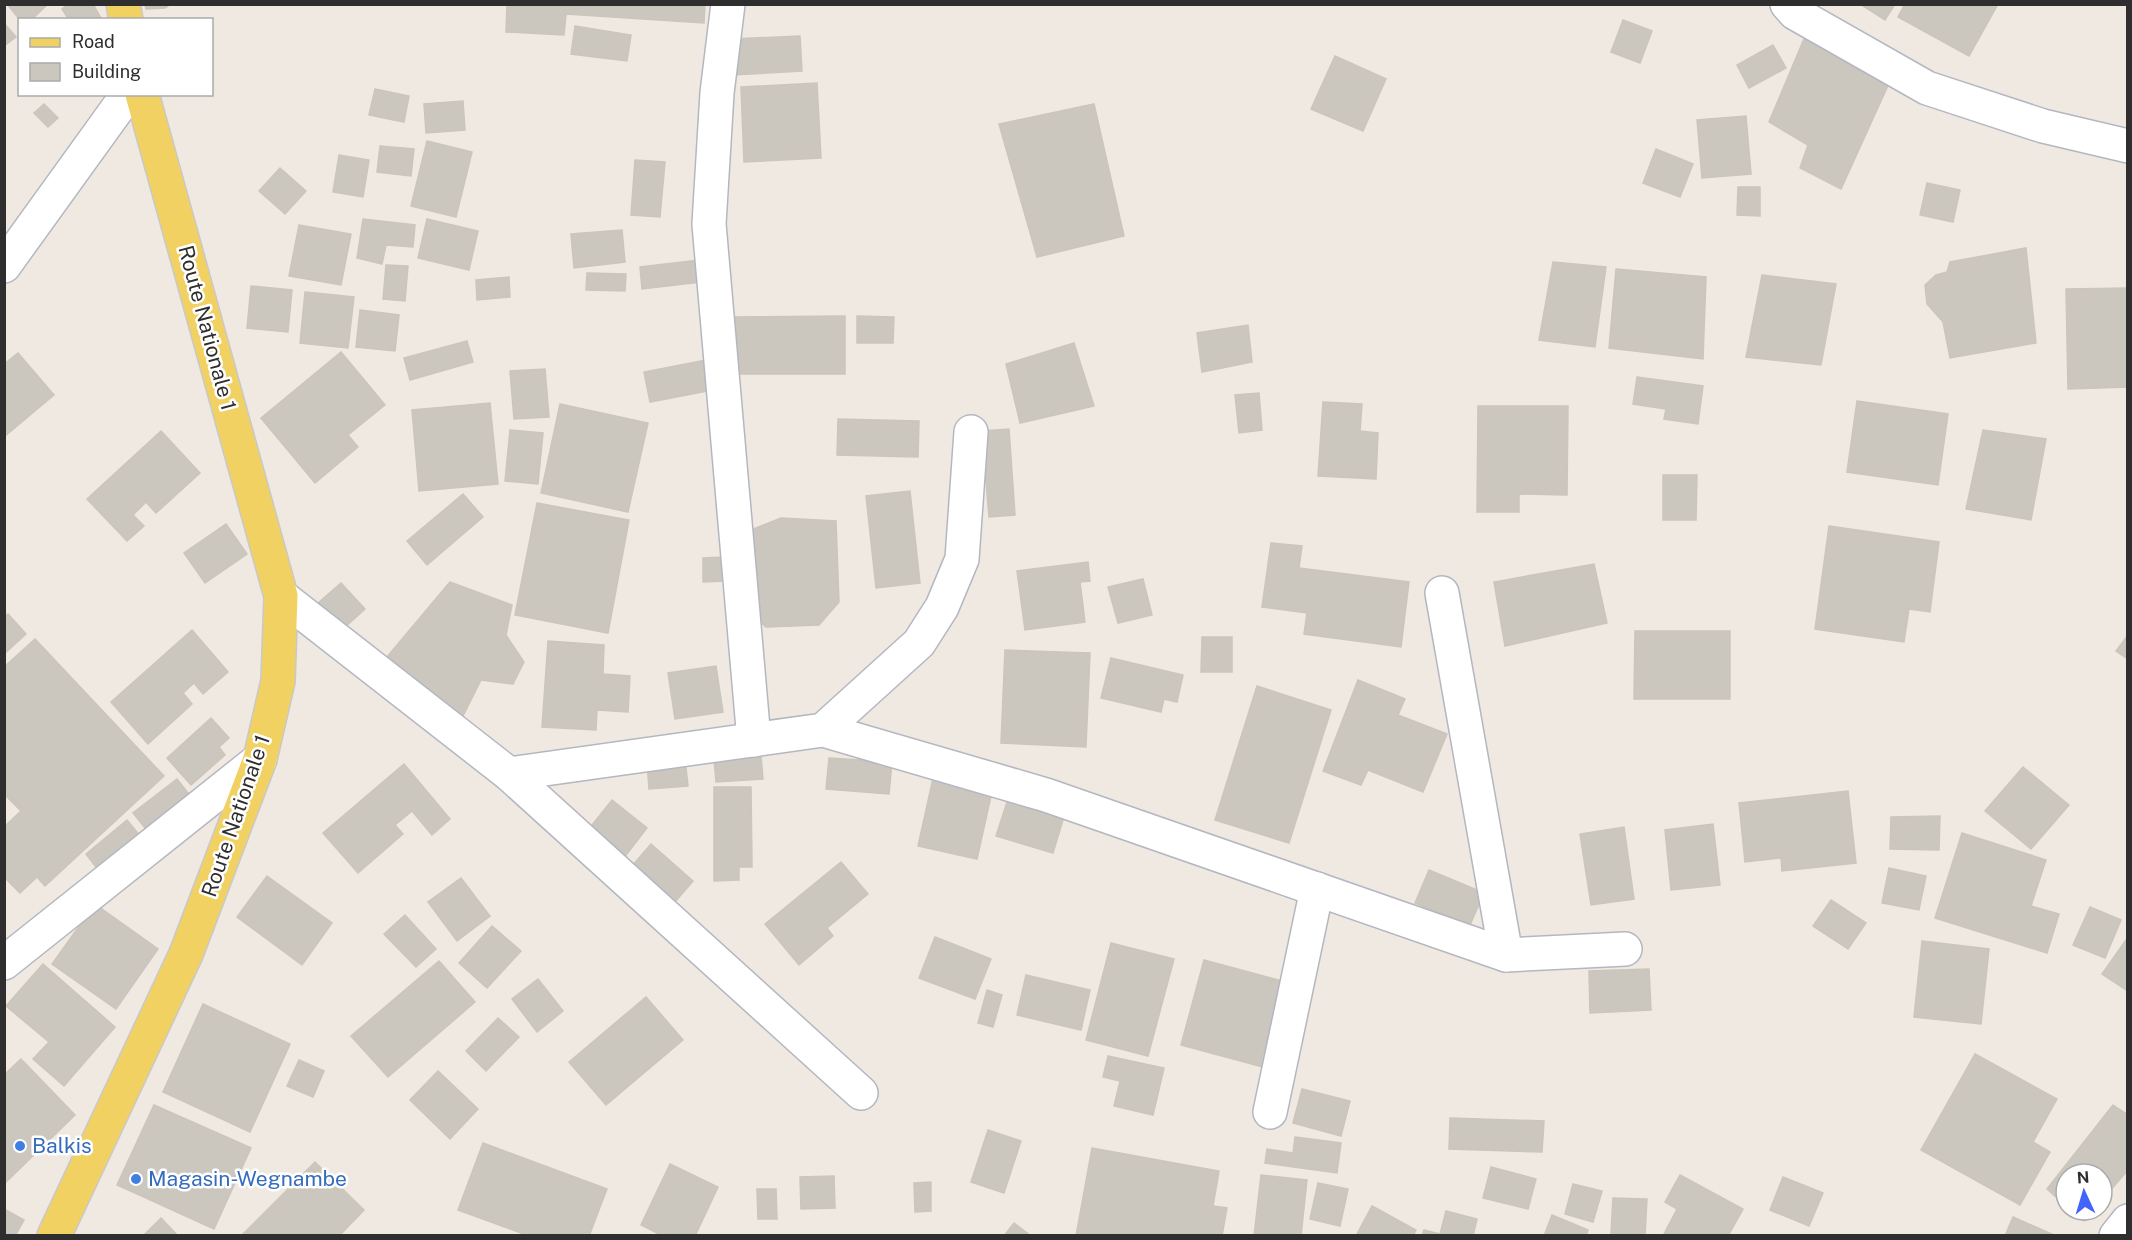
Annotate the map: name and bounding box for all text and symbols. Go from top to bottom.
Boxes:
legend [18,18,213,96]
text: Road [72,31,115,52]
text: Building [72,61,141,82]
street label: Route Nationale 1 [173,243,242,413]
street label: Route Nationale 1 [196,732,275,900]
place label: Balkis [32,1133,92,1158]
marker: Balkis [13,1139,27,1153]
north arrow [2054,1162,2114,1222]
place label: Magasin-Wegnambe [148,1166,347,1191]
text: N [2076,1168,2090,1187]
marker: Magasin-Wegnambe [129,1172,143,1186]

